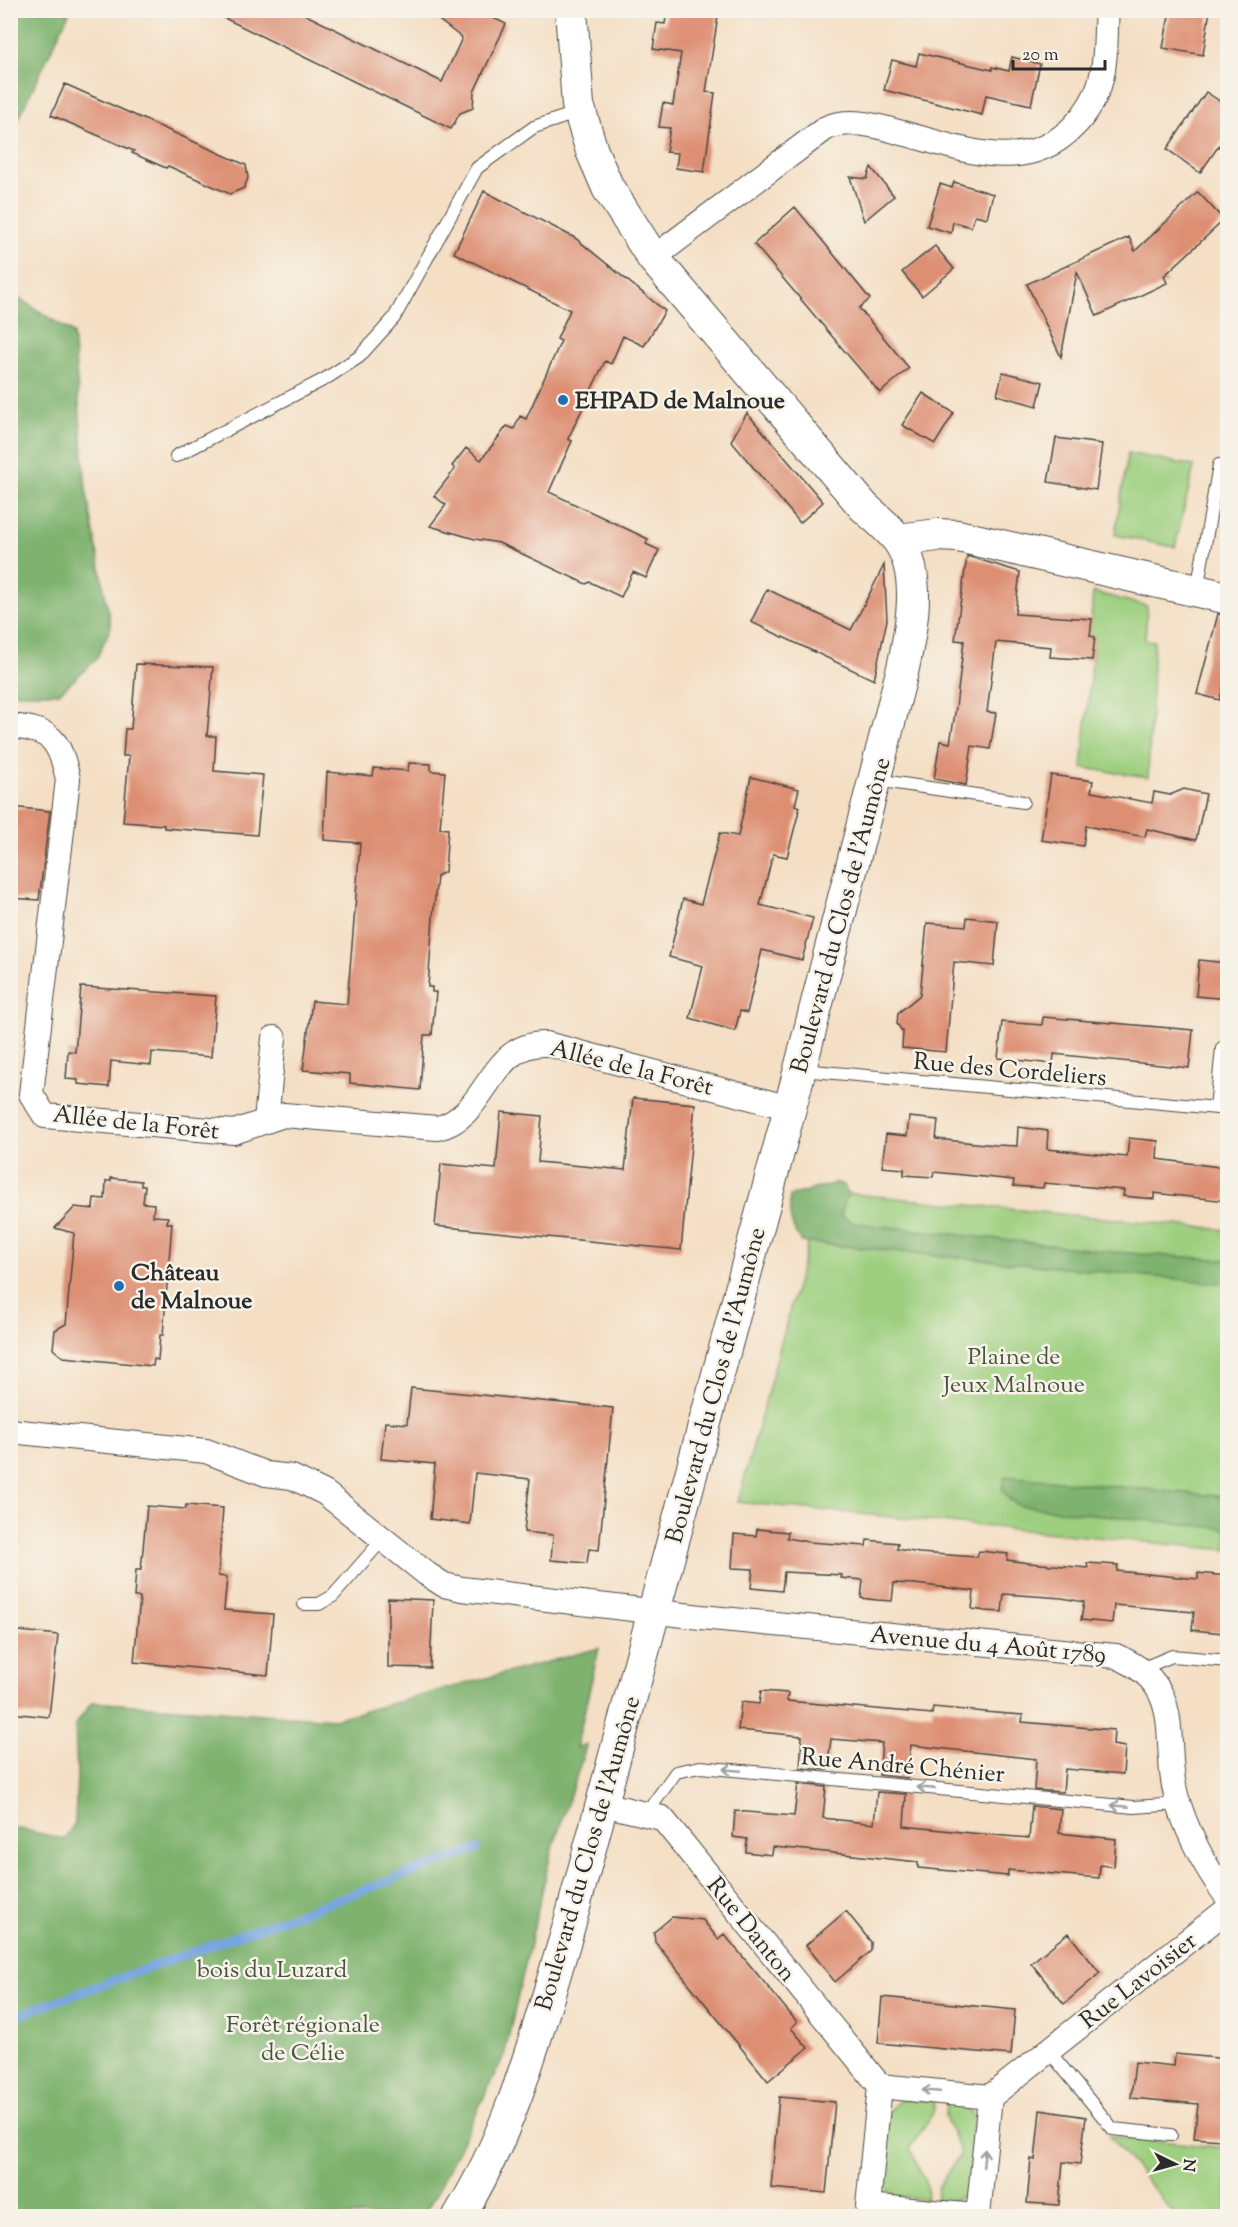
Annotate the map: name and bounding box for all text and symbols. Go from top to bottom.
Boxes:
scale bar [1013,33,1104,71]
text: 20 m [1022,43,1059,69]
place label: EHPAD de Malnoue [575,385,785,419]
marker: EHPAD de Malnoue [556,393,570,407]
street label: Boulevard du Clos de l'Aumône [783,754,901,1077]
street label: Allée de la Forêt [546,1032,717,1106]
street label: Rue des Cordeliers [912,1046,1108,1096]
street label: Allée de la Forêt [51,1098,221,1150]
street label: Boulevard du Clos de l'Aumône [658,1224,776,1547]
place label: Château de Malnoue [131,1257,253,1319]
marker: Château de Malnoue [112,1279,126,1293]
park label: Plaine de Jeux Malnoue [941,1341,1085,1403]
street label: Avenue du 4 Août 1789 [868,1619,1107,1673]
street label: Boulevard du Clos de l'Aumône [528,1692,650,2015]
street label: Rue André Chénier [800,1741,1006,1793]
one-way arrow [723,1764,743,1775]
one-way arrow [917,1782,937,1793]
one-way arrow [1111,1800,1131,1811]
street label: Rue Danton [698,1871,803,1990]
street label: Rue Lavoisier [1074,1925,1205,2038]
park label: bois du Luzard [197,1954,348,1988]
park label: Forêt régionale de Célie [226,2009,380,2071]
one-way arrow [922,2085,942,2096]
north arrow [1145,2134,1205,2194]
one-way arrow [979,2149,990,2169]
text: N [1175,2158,1199,2173]

